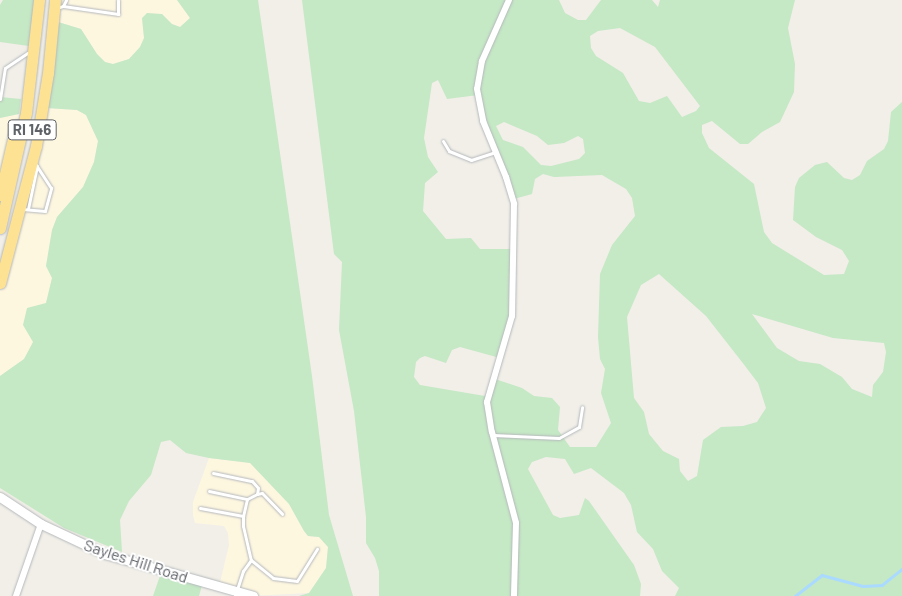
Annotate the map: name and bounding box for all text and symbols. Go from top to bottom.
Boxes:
road number: RI 146 [7,118,57,142]
street label: Sayles Hill Road [82,535,190,587]

